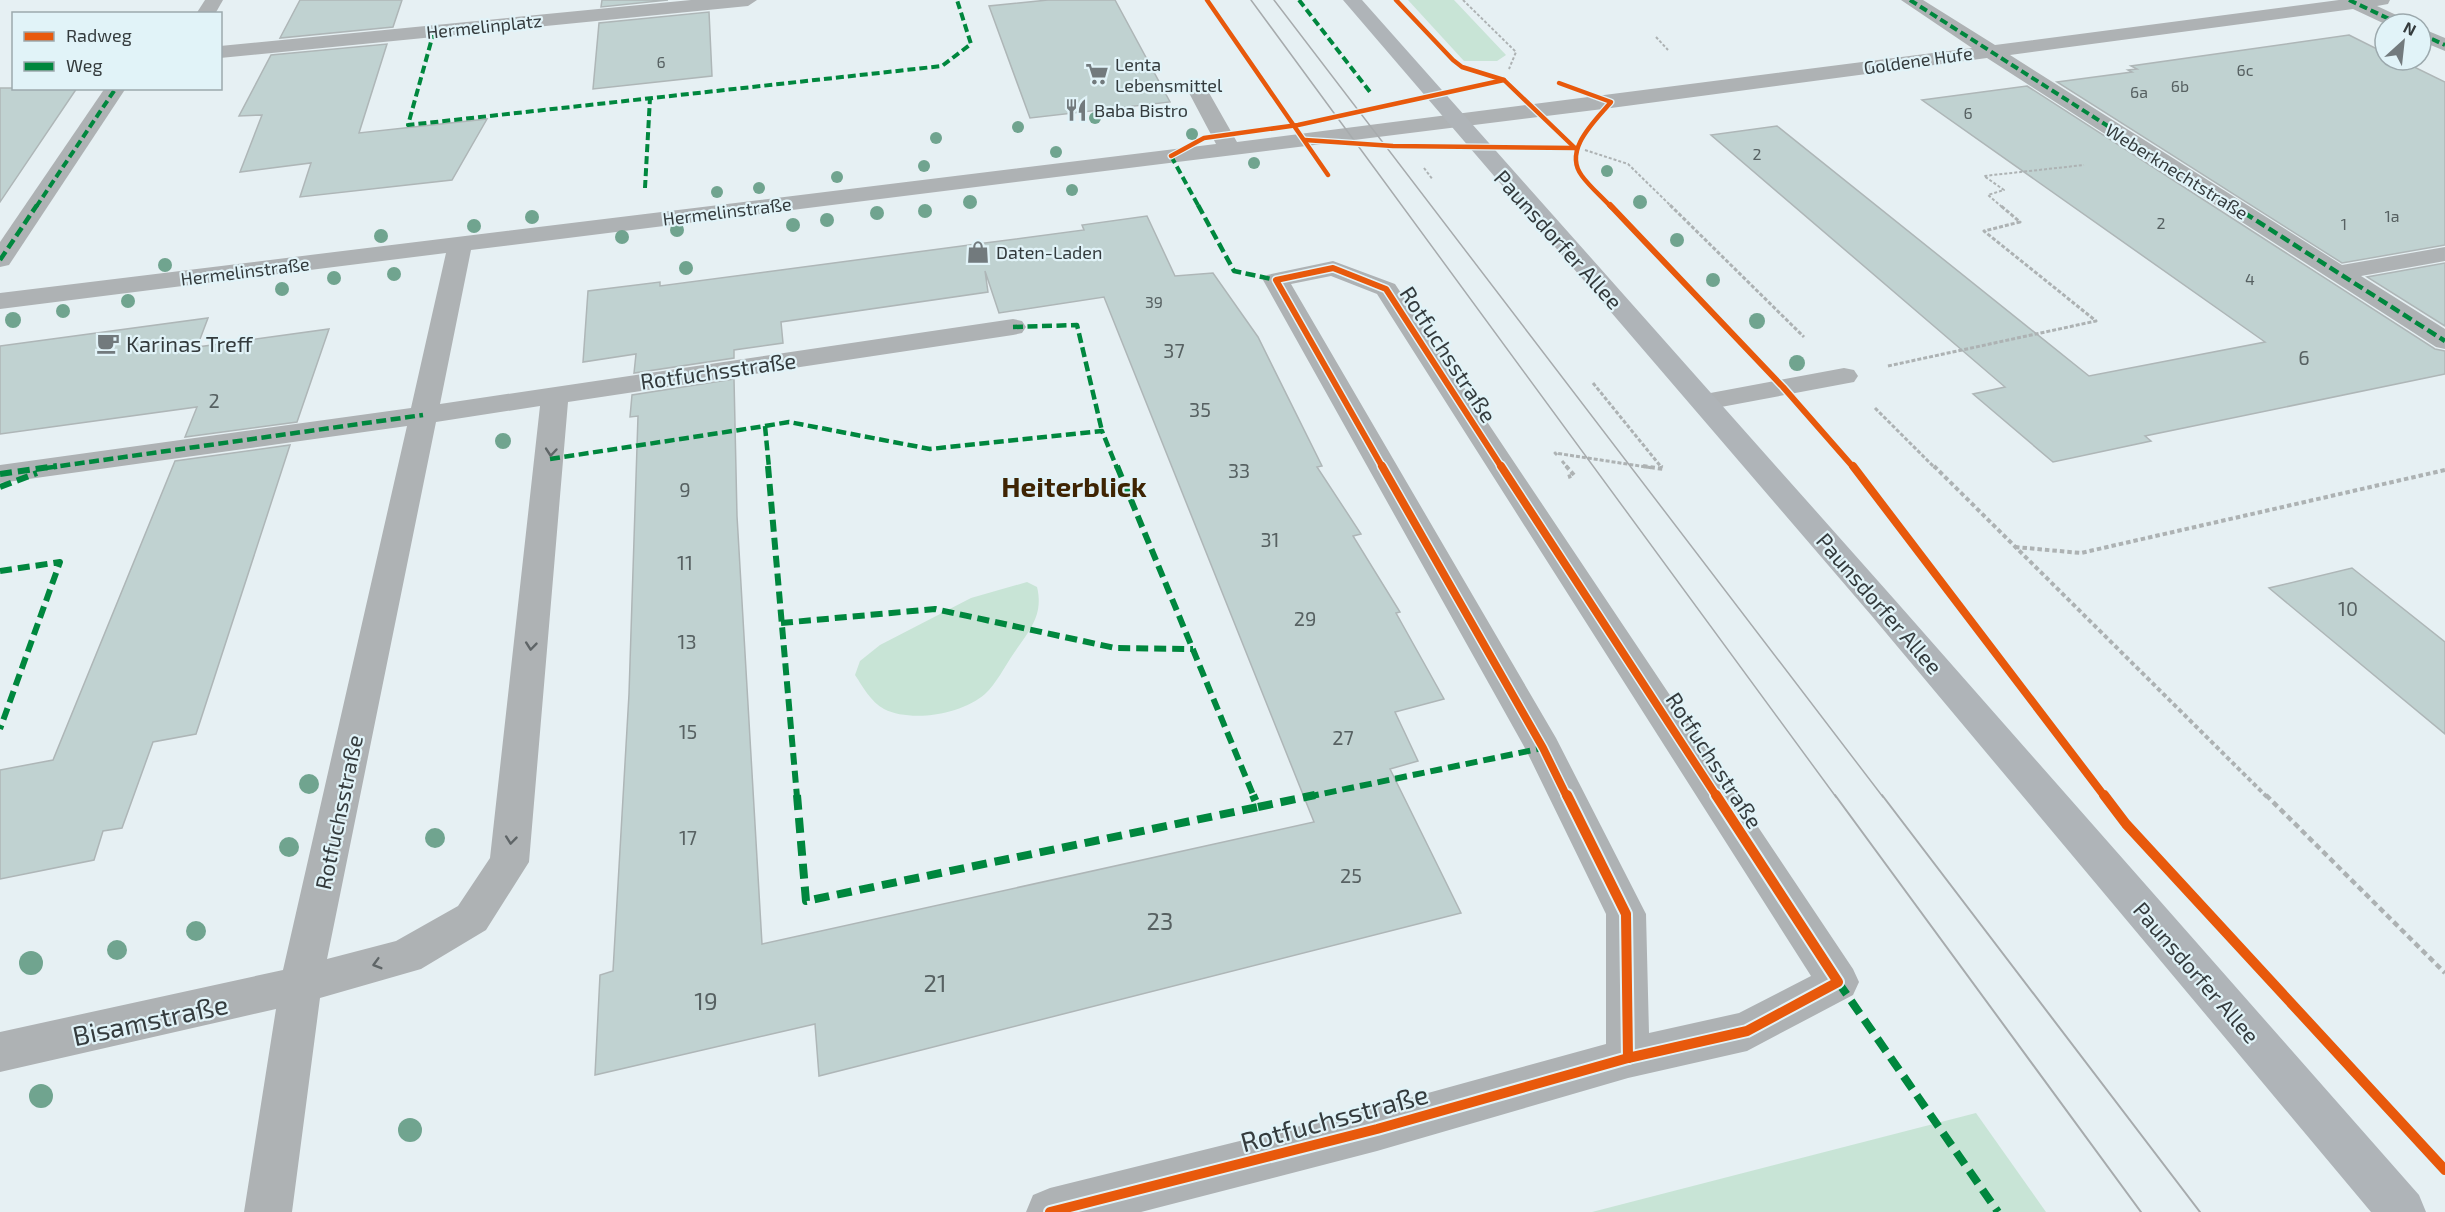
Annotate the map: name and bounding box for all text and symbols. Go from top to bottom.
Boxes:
street label: Hermelinplatz [425,9,543,43]
legend [12,12,222,90]
north arrow [2373,12,2433,72]
text: N [2401,17,2420,39]
text: Radweg [66,24,132,46]
street label: Goldene Hufe [1862,41,1974,79]
house number: 6 [656,52,666,71]
place label: Lenta Lebensmittel [1115,53,1223,96]
text: Weg [66,54,102,76]
house number: 6c [2237,60,2254,79]
supermarket icon: Lenta Lebensmittel [1084,61,1110,87]
house number: 6b [2171,76,2189,95]
house number: 6a [2130,82,2148,101]
restaurant icon: Baba Bistro [1063,97,1089,123]
place label: Baba Bistro [1094,99,1188,121]
house number: 6 [1963,103,1973,122]
street label: Weberknechtstraße [2102,118,2252,224]
house number: 2 [1753,144,1762,163]
street label: Paunsdorfer Allee [1490,164,1628,314]
street label: Hermelinstraße [661,192,793,230]
house number: 1a [2384,206,2400,225]
house number: 2 [2157,213,2166,232]
house number: 1 [2341,214,2347,233]
shop icon: Daten-Laden [965,239,991,265]
place label: Daten-Laden [996,241,1102,263]
street label: Hermelinstraße [179,252,311,290]
house number: 4 [2245,269,2255,288]
street label: Rotfuchsstraße [1395,281,1503,427]
house number: 39 [1145,292,1163,311]
cafe icon: Karinas Treff [95,330,121,356]
place label: Karinas Treff [126,330,253,356]
house number: 37 [1163,338,1185,362]
house number: 6 [2298,345,2310,369]
street label: Rotfuchsstraße [638,346,798,394]
house number: 2 [208,388,220,412]
house number: 35 [1189,397,1211,421]
one-way arrow [545,448,558,457]
house number: 33 [1228,458,1250,482]
district label: Heiterblick [1001,469,1147,503]
house number: 9 [679,477,691,501]
house number: 31 [1260,527,1280,551]
street label: Paunsdorfer Allee [1812,527,1948,679]
house number: 11 [677,550,693,574]
house number: 10 [2338,596,2358,620]
house number: 29 [1294,606,1316,630]
house number: 13 [677,629,697,653]
one-way arrow [525,642,538,651]
street label: Rotfuchsstraße [1661,687,1769,833]
house number: 15 [679,719,697,743]
house number: 27 [1332,725,1354,749]
street label: Rotfuchsstraße [309,732,367,892]
house number: 17 [679,825,697,849]
one-way arrow [505,836,518,845]
house number: 25 [1340,863,1362,887]
street label: Paunsdorfer Allee [2129,896,2265,1048]
house number: 23 [1147,906,1173,935]
one-way arrow [372,957,383,969]
house number: 21 [923,968,947,997]
house number: 19 [694,986,718,1015]
street label: Bisamstraße [69,987,231,1051]
street label: Rotfuchsstraße [1237,1077,1431,1157]

